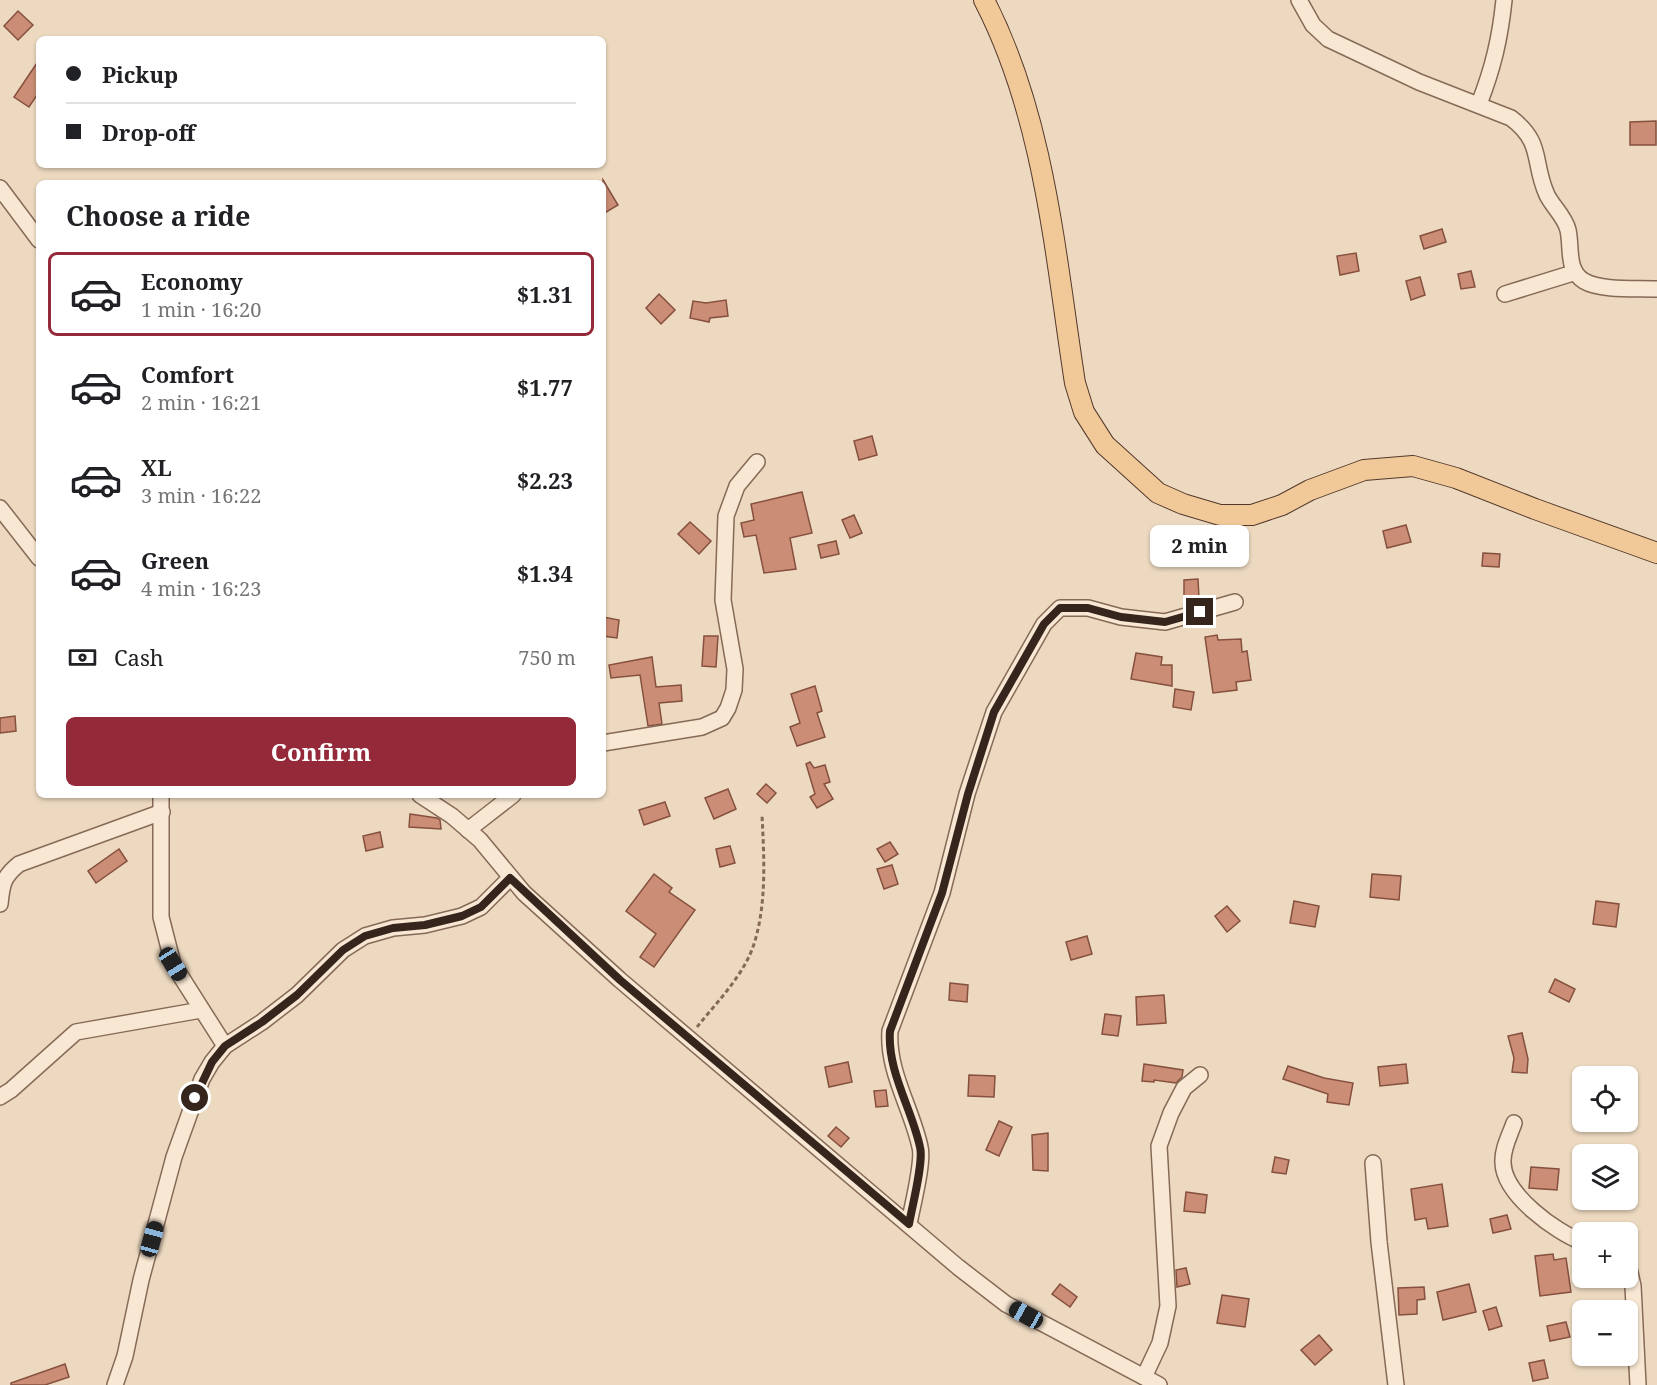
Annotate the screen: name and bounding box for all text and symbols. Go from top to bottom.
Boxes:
text: Pickup [102,59,178,89]
text: Drop-off [102,117,195,147]
text: Choose a ride [66,197,251,234]
text: Economy [141,266,243,296]
icon: car [69,267,123,321]
text: $1.31 [517,279,573,309]
text: 1 min · 16:20 [141,296,261,323]
text: Comfort [141,359,234,389]
icon: car [69,360,123,414]
text: $1.77 [517,372,573,402]
text: 2 min · 16:21 [141,389,261,416]
text: XL [141,452,172,482]
icon: car [69,453,123,507]
text: $2.23 [517,465,573,495]
text: 3 min · 16:22 [141,482,261,509]
callout: 2 min [1150,525,1250,567]
text: 2 min [1171,532,1228,559]
text: Green [141,545,209,575]
icon: car [69,546,123,600]
text: $1.34 [517,558,573,588]
text: 4 min · 16:23 [141,575,261,602]
route end [1186,598,1213,625]
icon: cash [66,641,99,674]
text: Cash [114,642,164,672]
text: 750 m [518,644,576,671]
button: Confirm [66,717,576,786]
car [156,944,190,984]
map controls [1572,1066,1638,1366]
button: locate [1572,1066,1638,1132]
route start [181,1084,208,1111]
button: layers [1572,1144,1638,1210]
car [139,1219,165,1259]
button: + [1572,1222,1638,1288]
car [1006,1298,1046,1332]
button: − [1572,1300,1638,1366]

